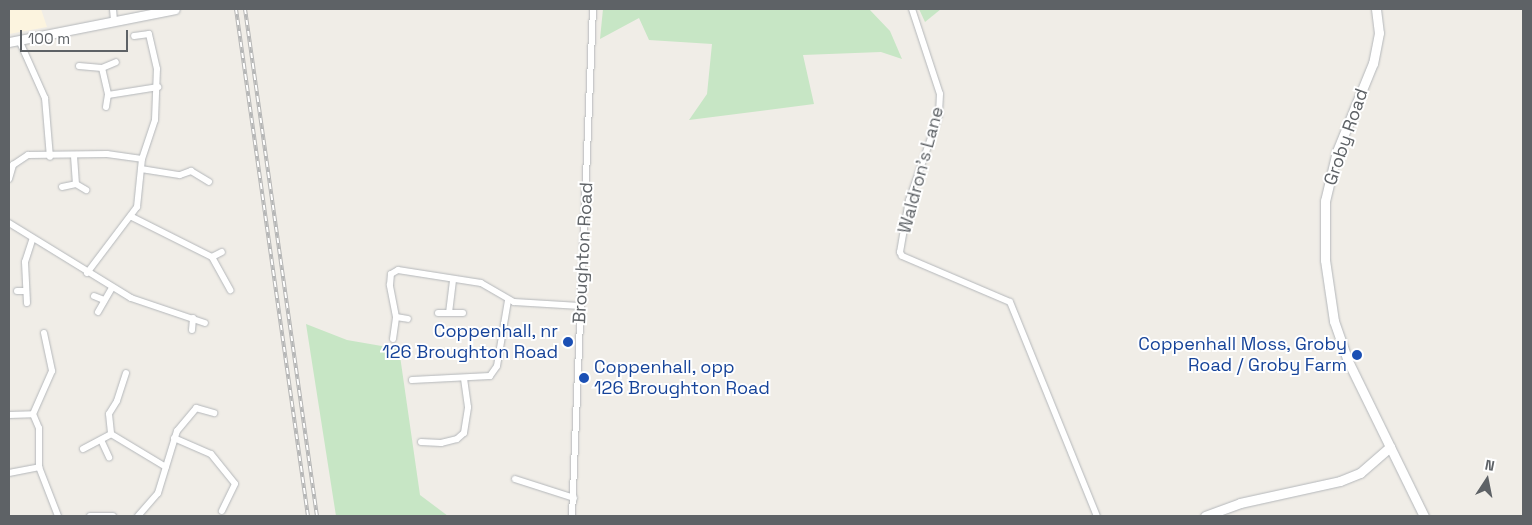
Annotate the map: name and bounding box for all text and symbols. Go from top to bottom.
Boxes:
scale bar [22,20,130,52]
text: 100 m [28,29,70,48]
street label: Groby Road [1319,86,1373,188]
street label: Waldron's Lane [894,104,948,236]
street label: Broughton Road [569,182,597,324]
place label: Coppenhall, nr 126 Broughton Road [382,321,558,364]
place label: Coppenhall Moss, Groby Road / Groby Farm [1138,334,1347,376]
marker: Coppenhall, nr 126 Broughton Road [562,336,574,348]
marker: Coppenhall Moss, Groby Road / Groby Farm [1351,349,1363,361]
place label: Coppenhall, opp 126 Broughton Road [594,357,770,399]
marker: Coppenhall, opp 126 Broughton Road [578,372,590,384]
north arrow [1462,455,1512,505]
text: N [1484,456,1496,475]

